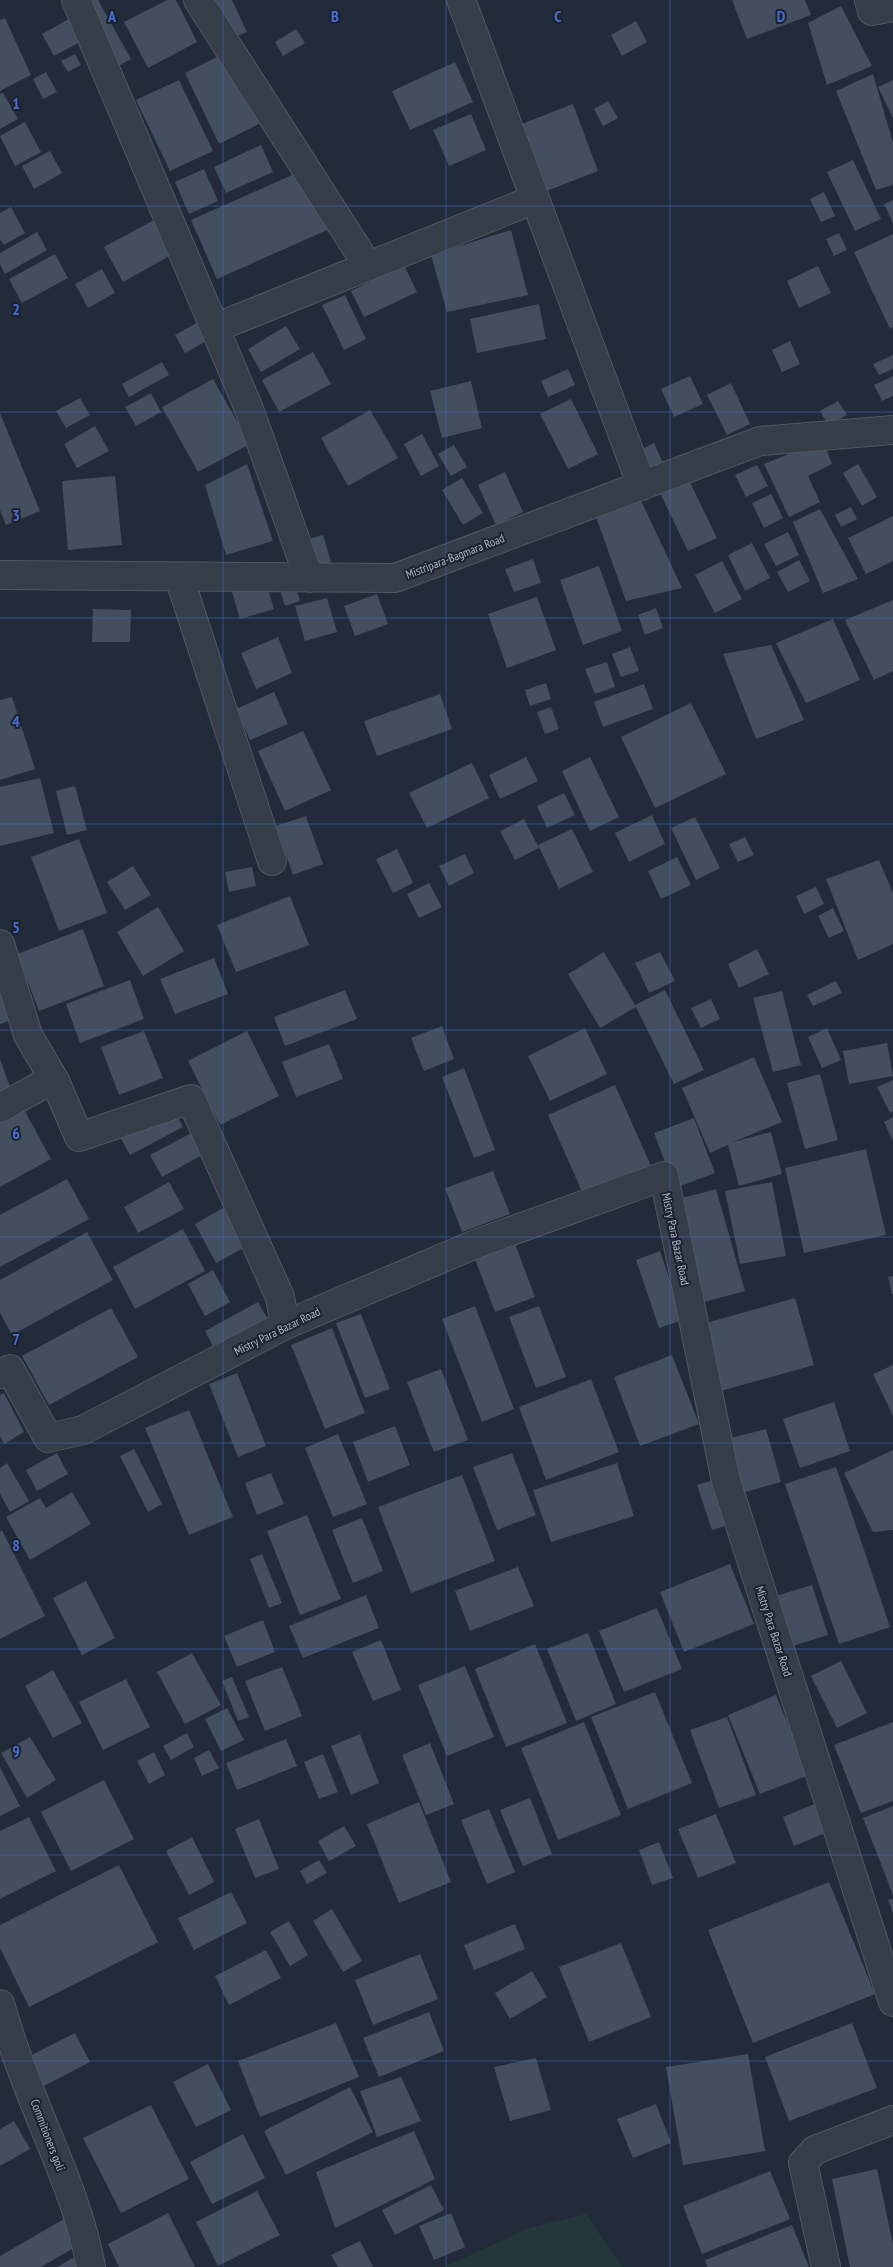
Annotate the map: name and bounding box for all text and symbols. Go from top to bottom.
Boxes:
text: A [107,6,117,26]
text: B [331,6,339,26]
text: C [554,6,562,26]
text: D [777,6,786,26]
text: 1 [12,93,20,113]
text: 2 [12,299,20,319]
text: 3 [12,505,20,525]
street label: Mistripara-Bagmara Road [404,530,506,582]
text: 4 [12,711,20,731]
text: 5 [12,917,20,937]
text: 6 [12,1123,20,1143]
street label: Mistry Para Bazar Road [659,1191,693,1287]
street label: Mistry Para Bazar Road [231,1304,323,1358]
text: 7 [12,1329,20,1349]
text: 8 [12,1535,20,1555]
street label: Mistry Para Bazar Road [752,1584,796,1678]
text: 9 [12,1741,20,1761]
street label: Commitioners goli [27,2097,69,2173]

